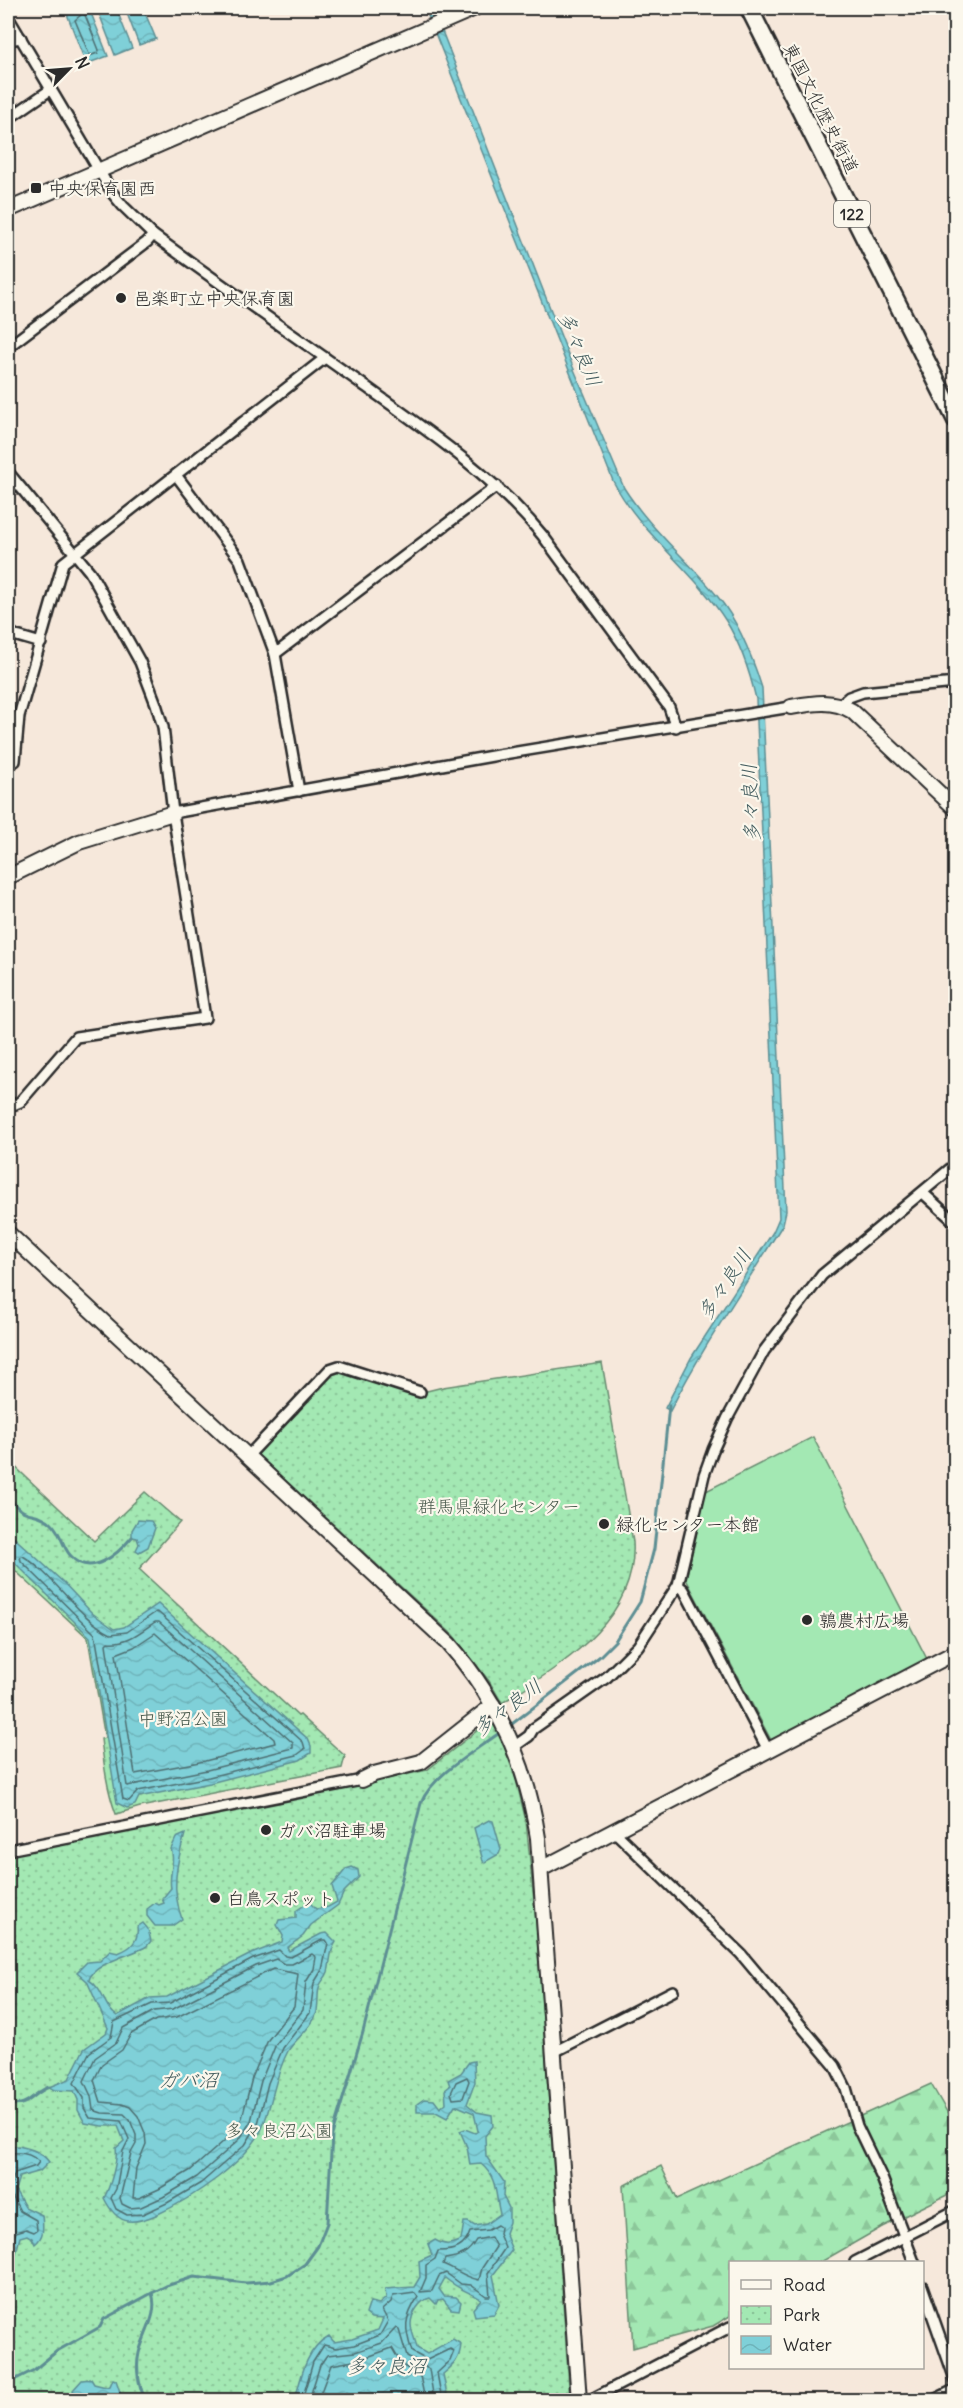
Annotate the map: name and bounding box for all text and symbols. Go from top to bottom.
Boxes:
north arrow [39,39,99,99]
street label: 東国文化歴史街道 [778,39,864,177]
text: N [71,53,94,72]
place label: 中央保育園西 [48,177,156,200]
marker: 中央保育園西 [29,181,43,195]
road number: 122 [834,201,870,227]
place label: 邑楽町立中央保育園 [133,287,295,310]
marker: 邑楽町立中央保育園 [114,291,128,305]
water label: 多々良川 [553,307,607,391]
water label: 多々良川 [735,762,765,844]
water label: 多々良川 [692,1244,756,1324]
park label: 群馬県緑化センター [418,1495,580,1518]
place label: 緑化センター本館 [616,1513,759,1536]
marker: 緑化センター本館 [597,1517,611,1531]
place label: 鶉農村広場 [819,1609,909,1632]
marker: 鶉農村広場 [800,1613,814,1627]
water label: 多々良川 [468,1673,546,1741]
park label: 中野沼公園 [138,1707,228,1730]
place label: ガバ沼駐車場 [278,1819,386,1842]
marker: ガバ沼駐車場 [259,1823,273,1837]
place label: 白鳥スポット [227,1887,335,1910]
marker: 白鳥スポット [208,1891,222,1905]
water label: ガバ沼 [158,2067,220,2092]
park label: 多々良沼公園 [225,2119,333,2142]
legend [729,2261,924,2369]
text: Road [783,2273,826,2296]
text: Park [783,2303,820,2326]
text: Water [783,2333,833,2356]
water label: 多々良沼 [346,2353,428,2378]

